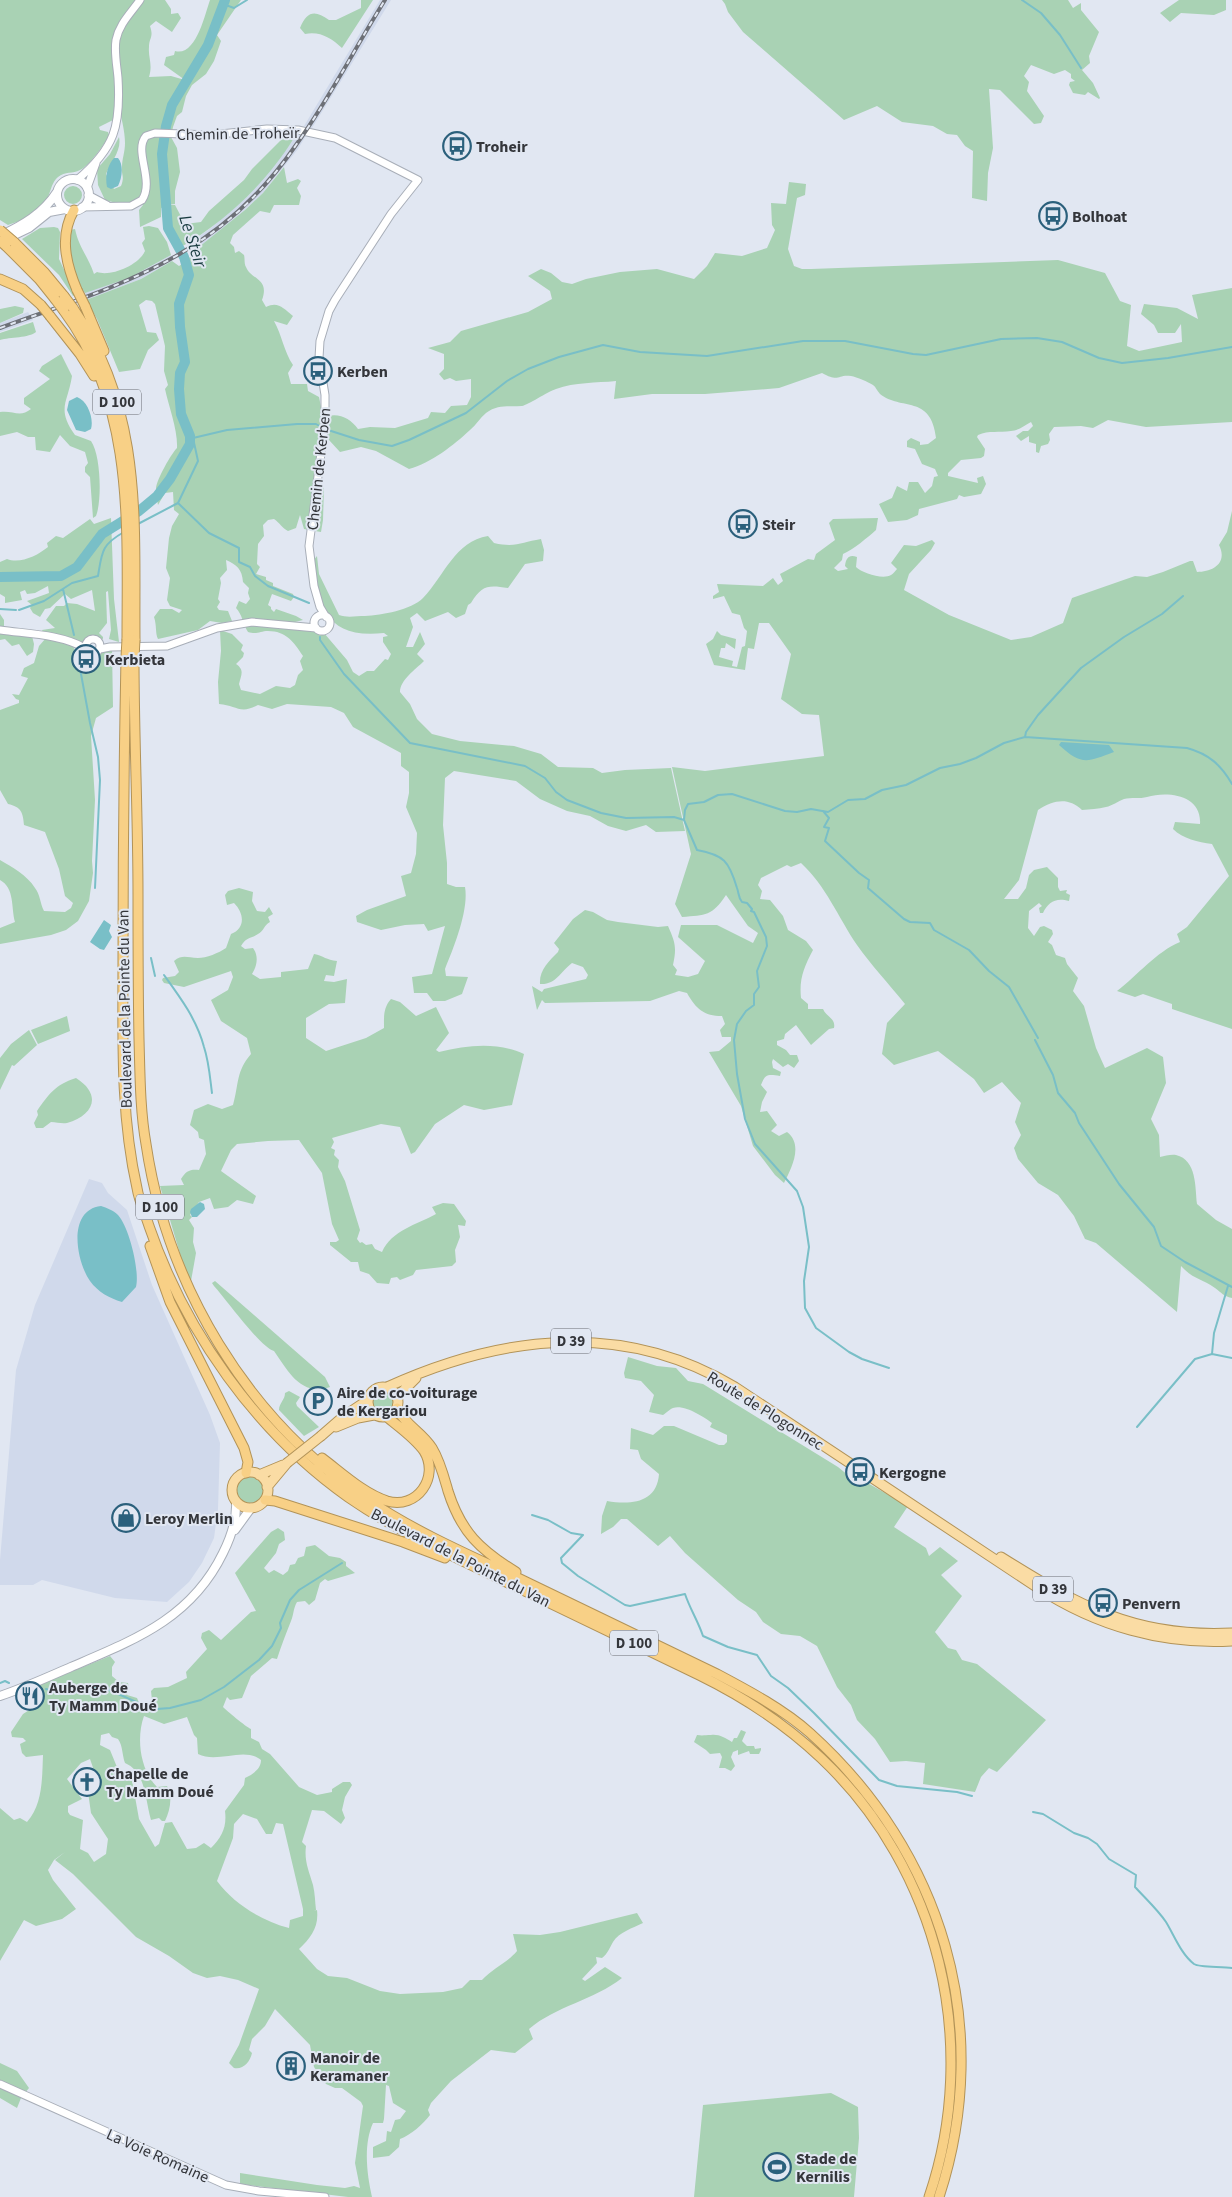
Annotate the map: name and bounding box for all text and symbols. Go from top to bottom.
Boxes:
street label: Chemin de Troheïr [176,122,300,146]
bus stop icon: Troheir [442,131,472,161]
place label: Troheir [476,136,528,158]
bus stop icon: Bolhoat [1038,201,1068,231]
place label: Bolhoat [1072,206,1127,228]
water label: Le Steir [172,212,213,272]
bus stop icon: Kerben [303,356,333,386]
place label: Kerben [337,361,388,383]
road number: D 100 [93,390,141,414]
street label: Chemin de Kerben [302,407,336,531]
bus stop icon: Steir [728,509,758,539]
place label: Steir [762,514,796,536]
bus stop icon: Kerbieta [71,644,101,674]
place label: Kerbieta [105,649,165,671]
street label: Boulevard de la Pointe du Van [112,909,138,1109]
road number: D 100 [136,1194,184,1220]
road number: D 39 [551,1328,591,1354]
street label: Route de Plogonnec [703,1366,828,1456]
place label: Aire de co-voiturage de Kergariou [336,1382,478,1422]
parking icon: Aire de co-voiturage de Kergariou [303,1386,333,1416]
bus stop icon: Kergogne [845,1457,875,1487]
place label: Kergogne [879,1462,946,1484]
shop icon: Leroy Merlin [111,1503,141,1533]
street label: Boulevard de la Pointe du Van [367,1503,554,1613]
place label: Leroy Merlin [145,1508,233,1530]
road number: D 39 [1033,1576,1073,1602]
bus stop icon: Penvern [1088,1588,1118,1618]
place label: Penvern [1122,1593,1181,1615]
road number: D 100 [610,1630,658,1656]
place label: Auberge de Ty Mamm Doué [48,1677,157,1717]
restaurant icon: Auberge de Ty Mamm Doué [15,1681,45,1711]
place label: Chapelle de Ty Mamm Doué [106,1763,214,1803]
church icon: Chapelle de Ty Mamm Doué [72,1767,102,1797]
place label: Manoir de Keramaner [310,2047,389,2087]
building icon: Manoir de Keramaner [276,2051,306,2081]
street label: La Voie Romaine [103,2123,213,2188]
place label: Stade de Kernilis [796,2148,857,2188]
sports icon: Stade de Kernilis [762,2152,792,2182]

